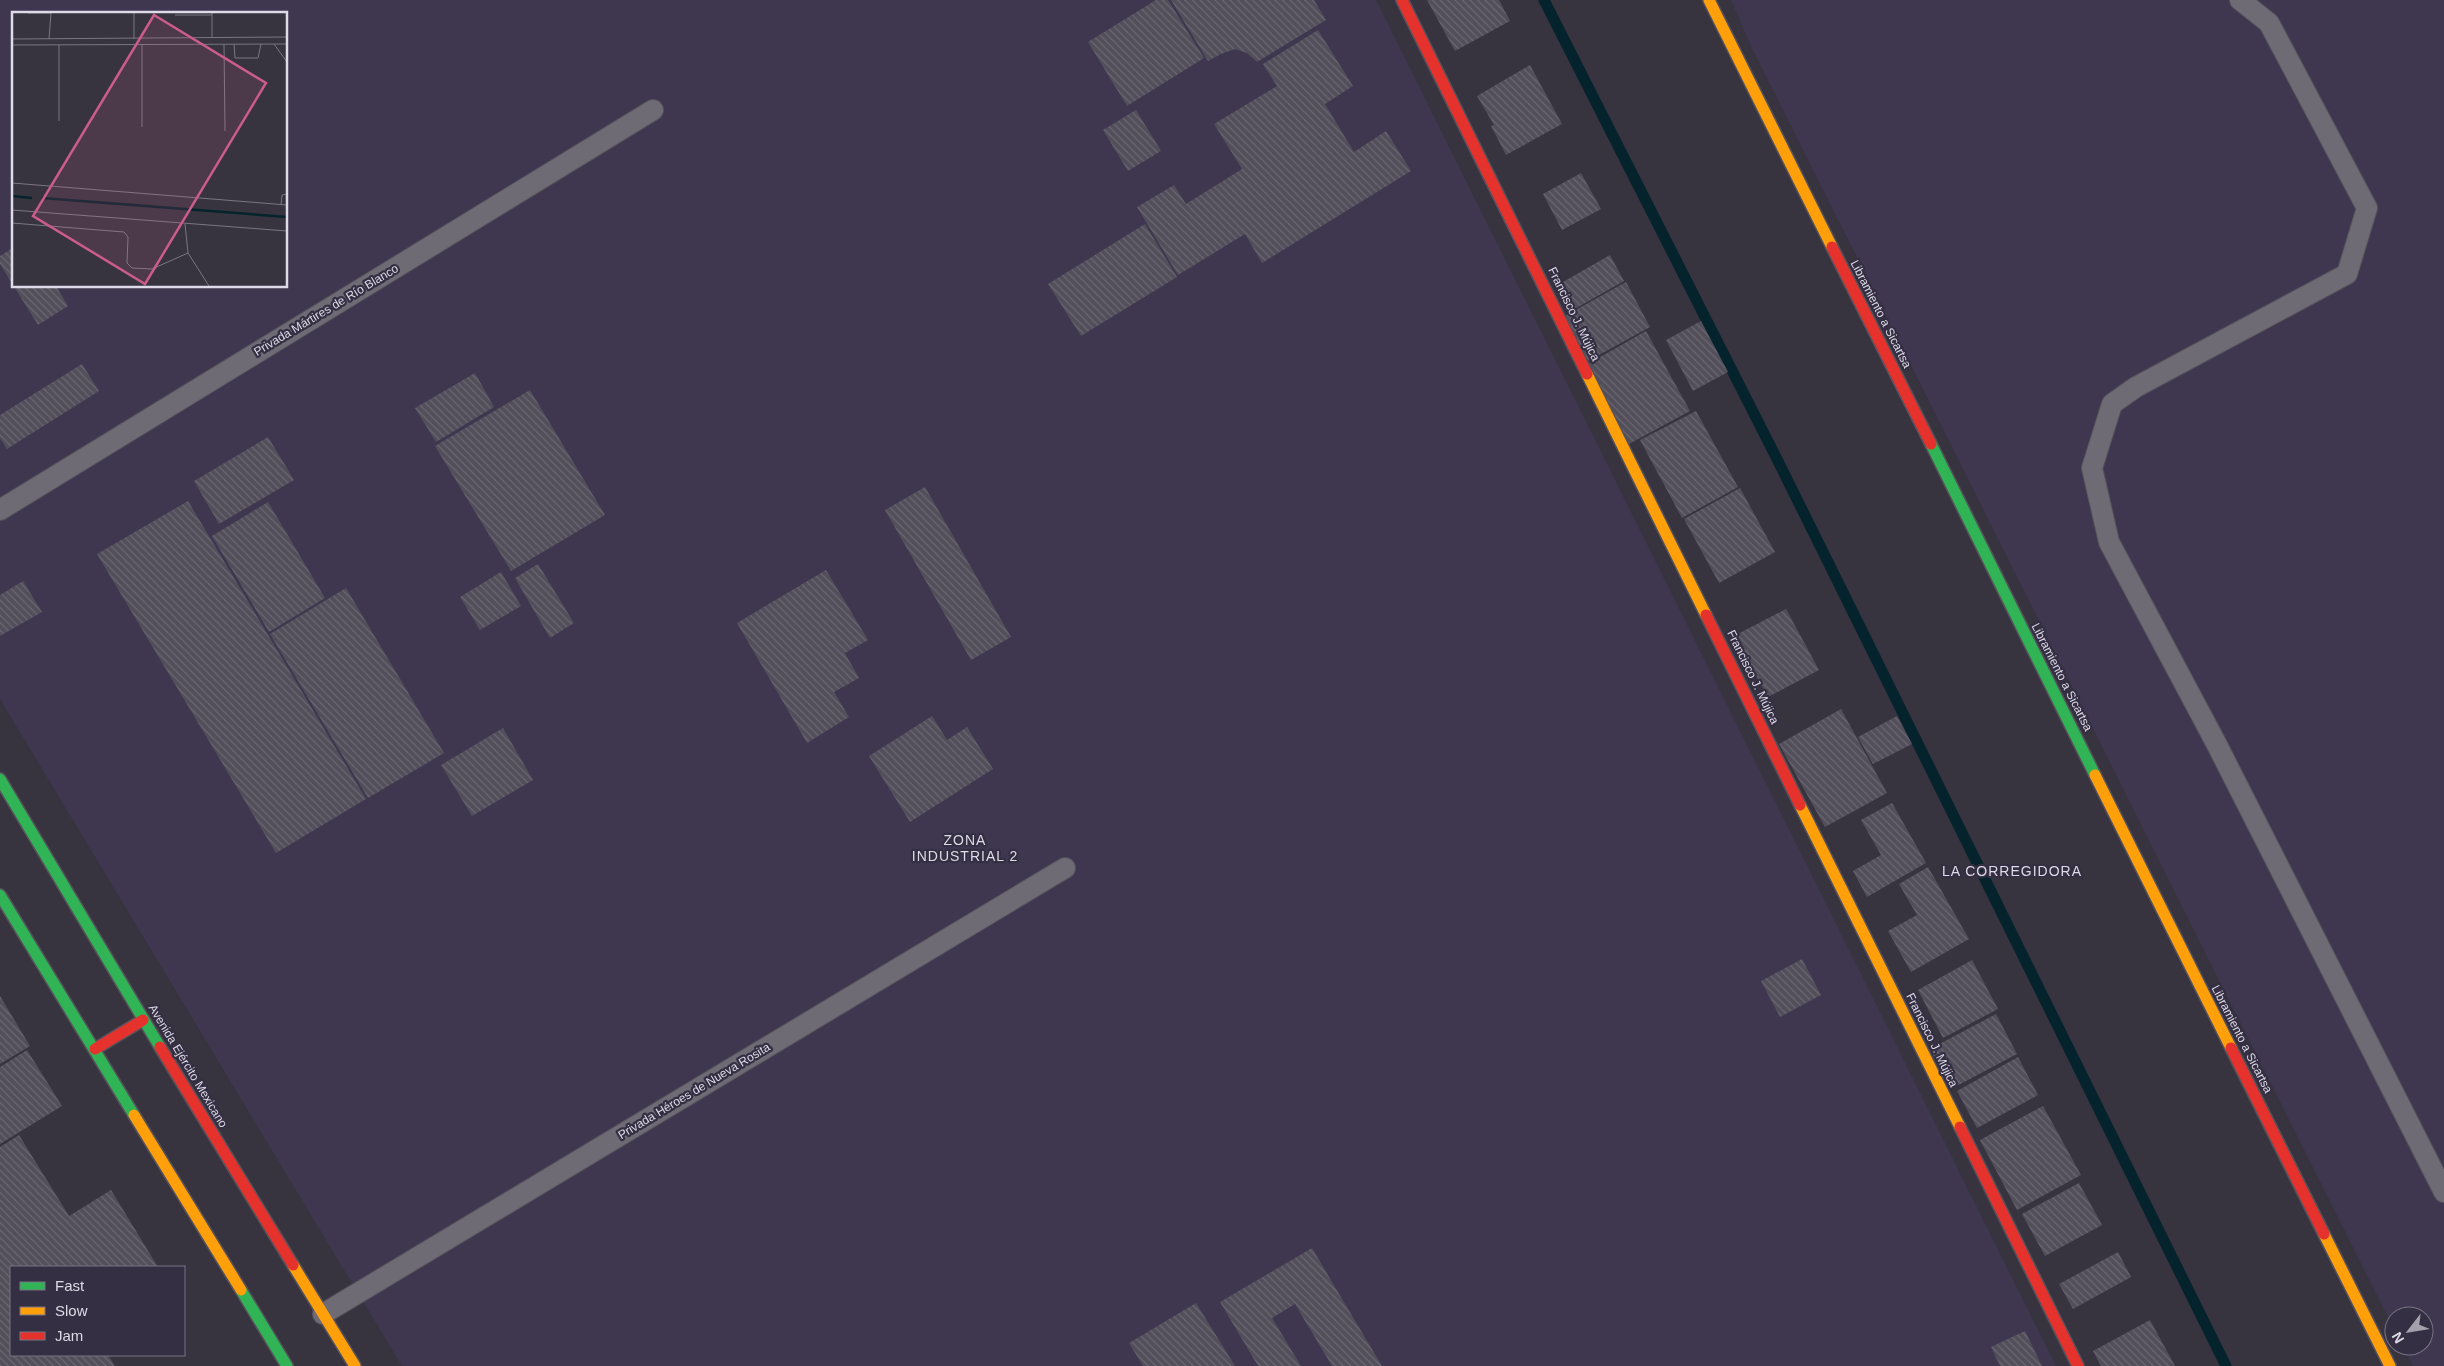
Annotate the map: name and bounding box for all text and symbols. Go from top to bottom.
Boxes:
inset map [12,12,288,288]
street label: Libramiento a Sicartsa [1848,258,1914,371]
street label: Privada Mártires de Río Blanco [251,261,401,359]
street label: Francisco J. Mújica [1545,265,1603,364]
street label: Libramiento a Sicartsa [2029,621,2095,734]
street label: Francisco J. Mújica [1724,628,1782,727]
district label: ZONA INDUSTRIAL 2 [912,832,1018,864]
district label: LA CORREGIDORA [1942,863,2082,879]
street label: Libramiento a Sicartsa [2209,983,2275,1096]
street label: Francisco J. Mújica [1903,991,1961,1090]
street label: Avenida Ejército Mexicano [146,1002,231,1130]
street label: Privada Héroes de Nueva Rosita [615,1040,773,1142]
legend [10,1266,185,1356]
text: Fast [55,1277,85,1294]
text: Slow [55,1302,88,1319]
north arrow [2384,1306,2434,1356]
text: Jam [55,1327,83,1344]
text: N [2388,1329,2407,1346]

